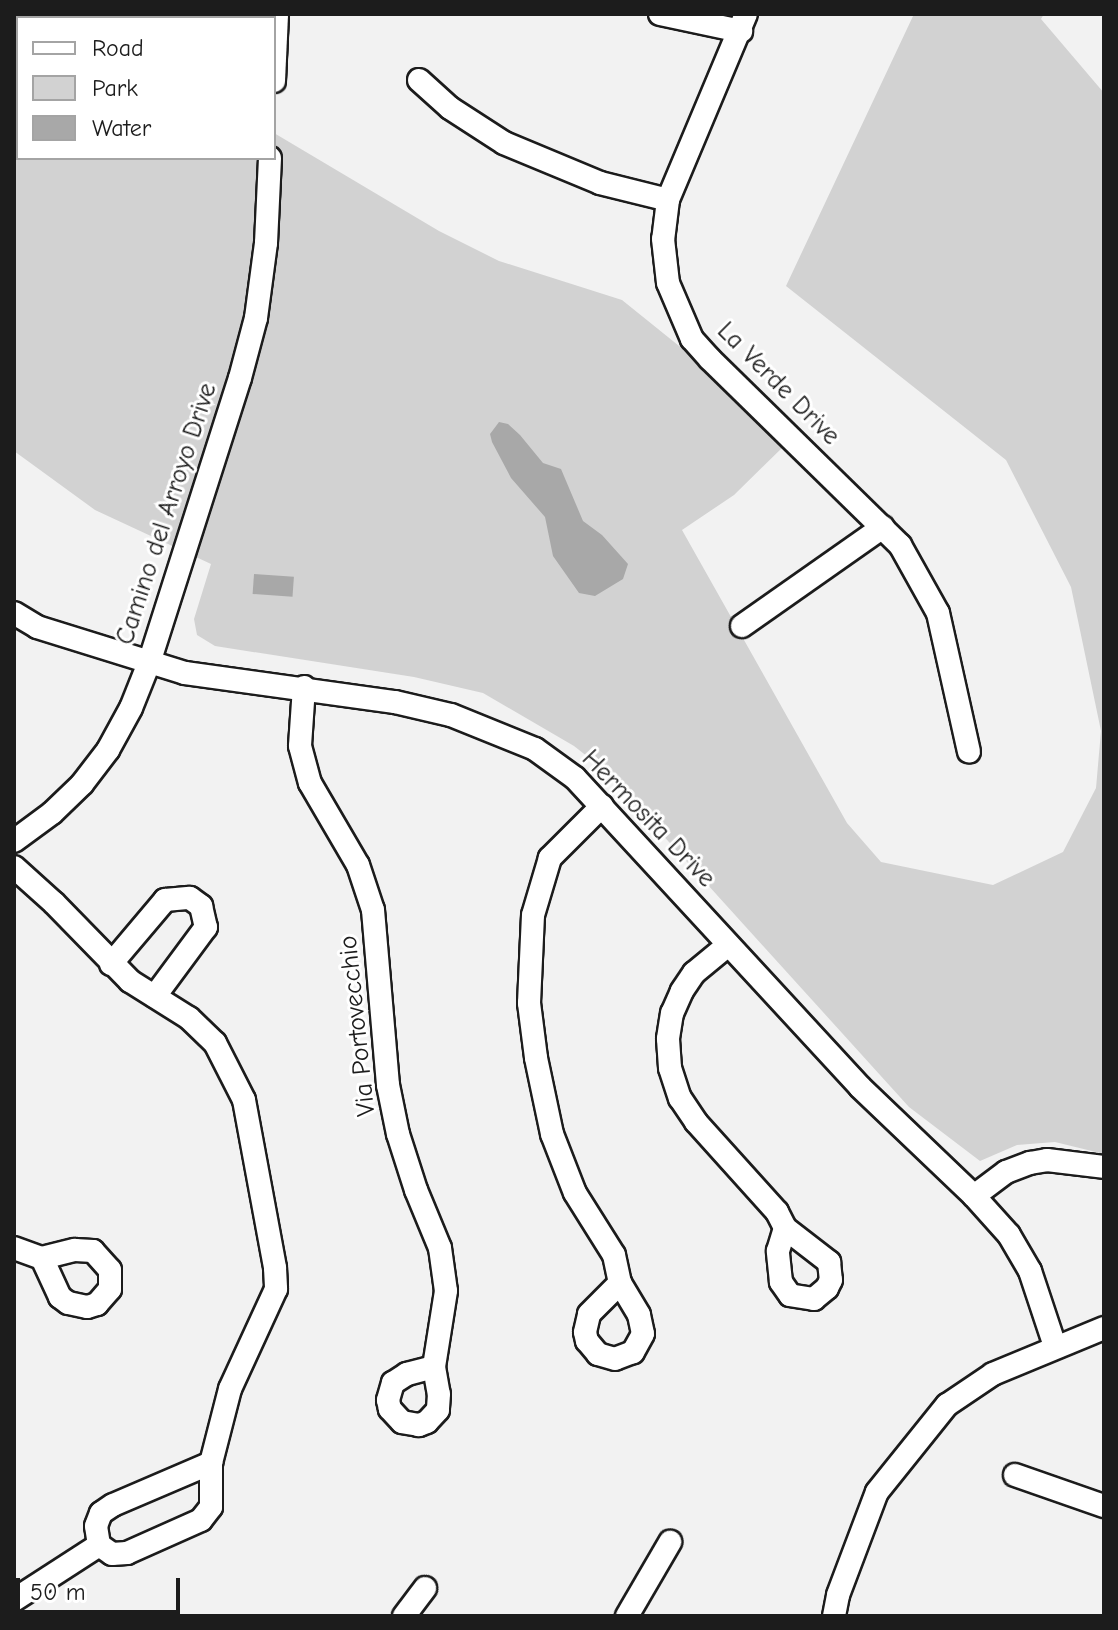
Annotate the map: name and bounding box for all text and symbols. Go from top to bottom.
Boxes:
legend [16,16,276,160]
text: Road [92,34,144,62]
text: Park [92,74,138,102]
text: Water [92,114,151,142]
street label: La Verde Drive [710,316,846,452]
street label: Camino del Arroyo Drive [110,379,224,649]
street label: Hermosita Drive [575,744,721,894]
street label: Via Portovecchio [333,934,383,1118]
scale bar [20,1562,184,1612]
text: 50 m [30,1578,86,1606]

